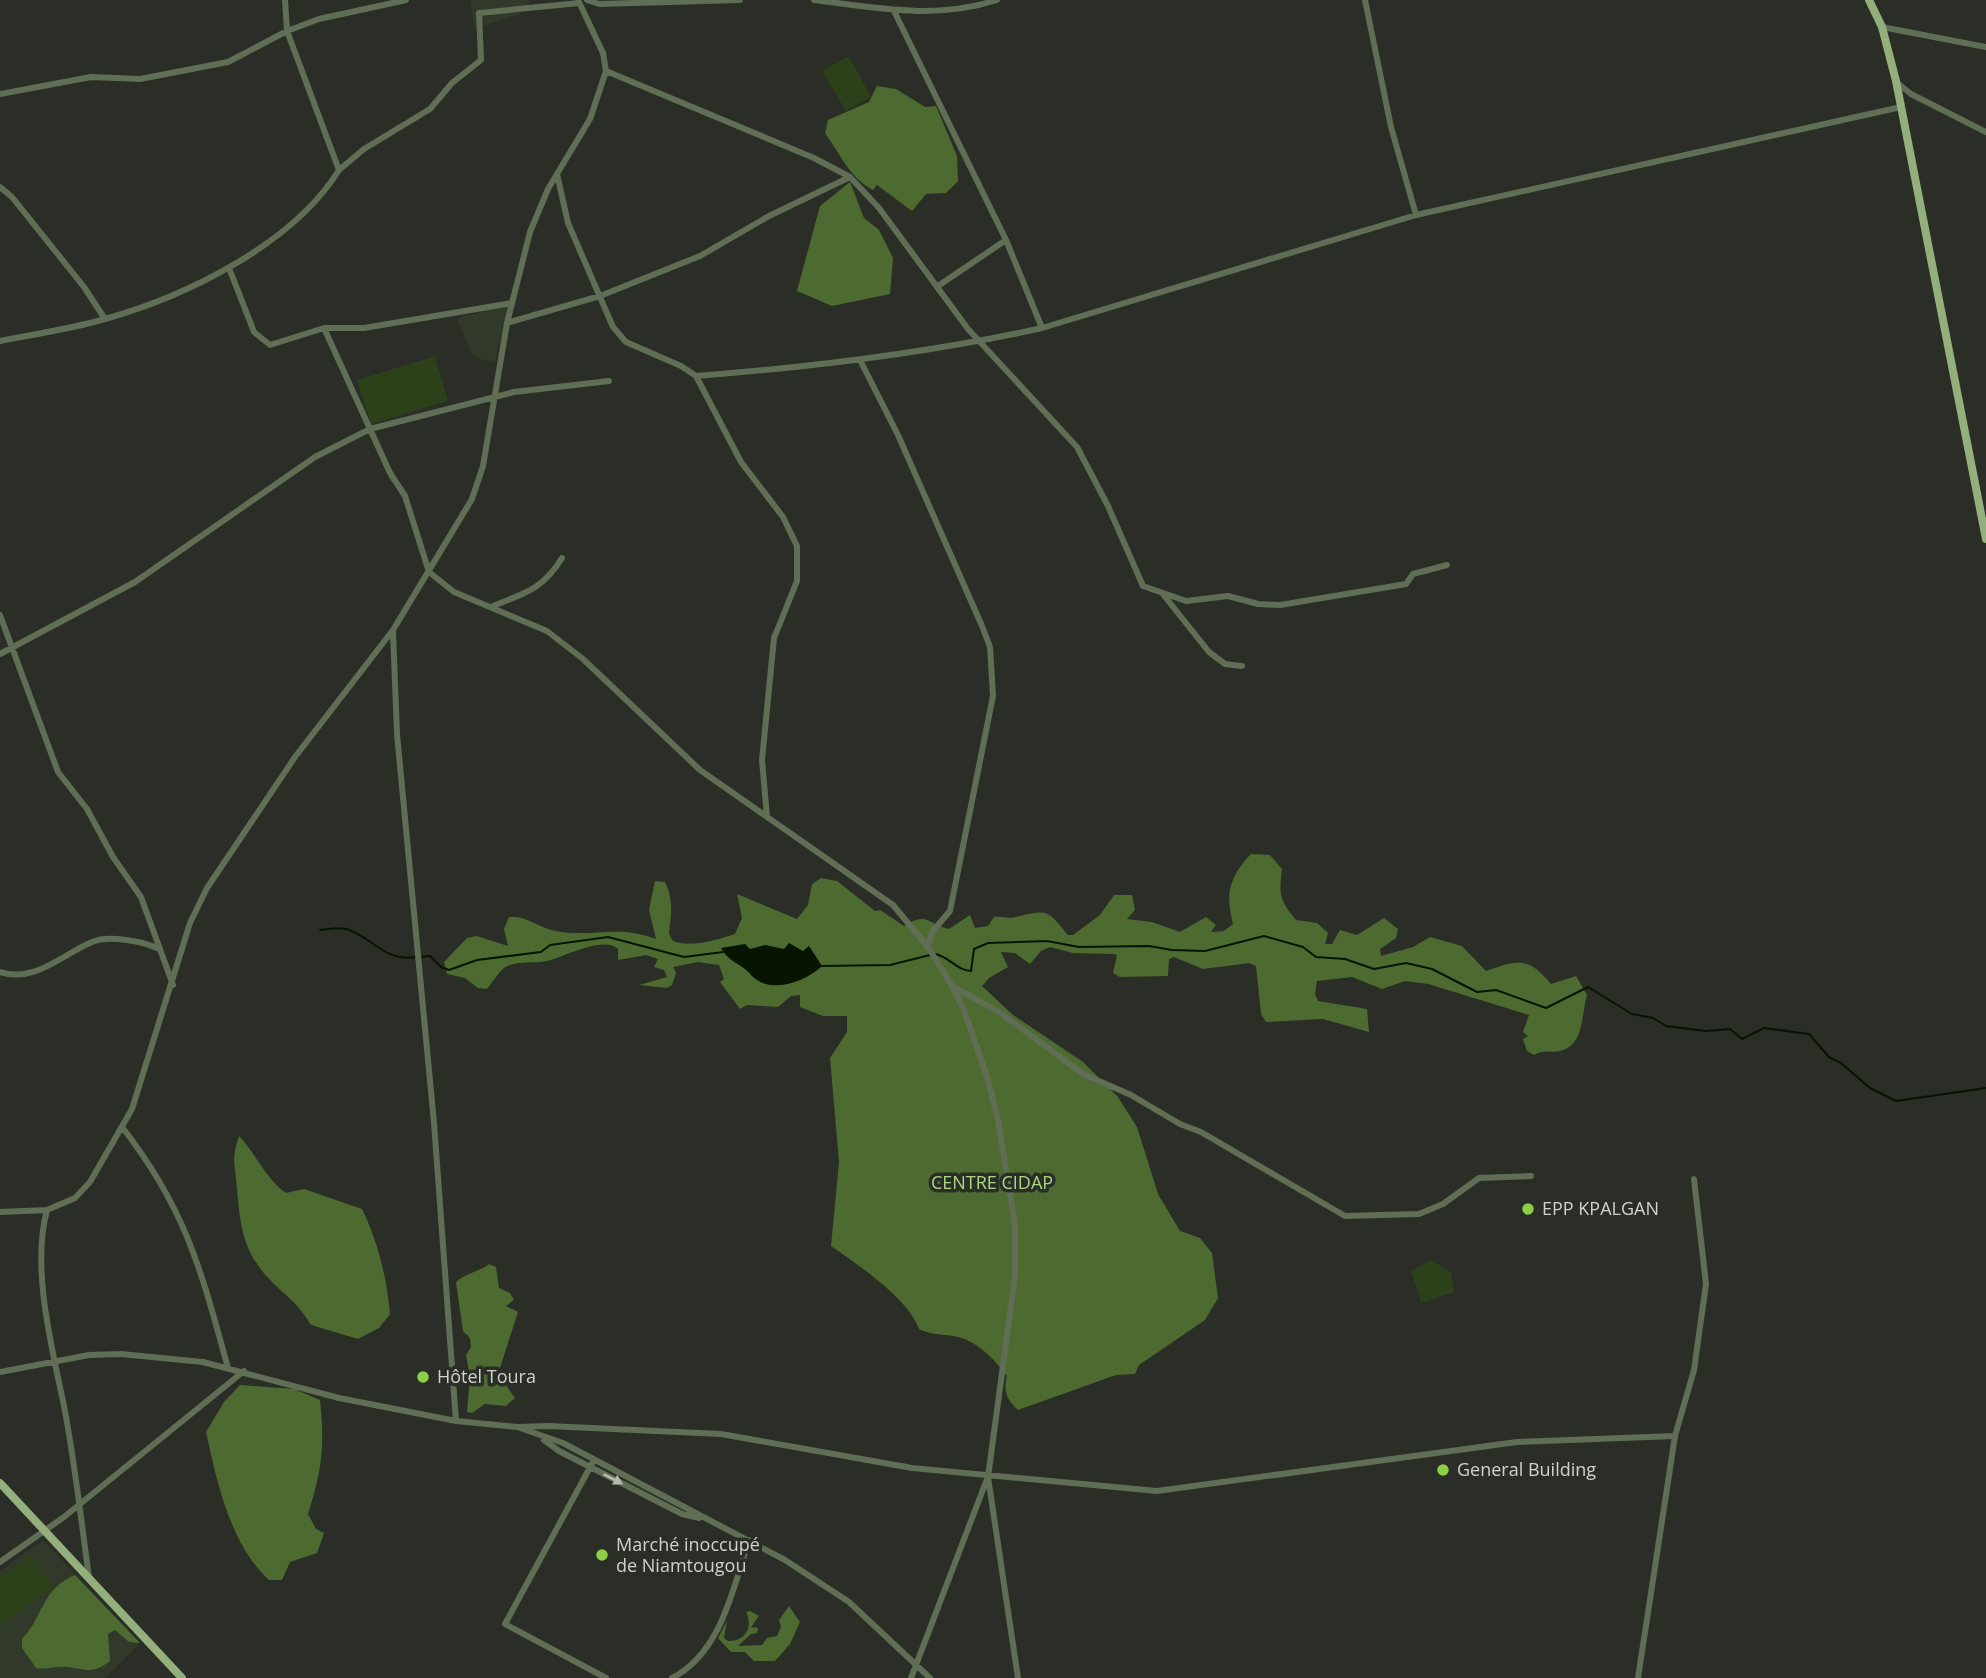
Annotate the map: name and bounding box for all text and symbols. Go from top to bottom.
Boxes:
park label: CENTRE CIDAP [931,1170,1053,1194]
place label: EPP KPALGAN [1542,1196,1659,1220]
marker: EPP KPALGAN [1520,1201,1536,1217]
place label: Hôtel Toura [437,1364,536,1388]
marker: Hôtel Toura [415,1369,431,1385]
place label: General Building [1457,1457,1596,1481]
marker: General Building [1435,1462,1451,1478]
one-way arrow [603,1473,623,1484]
place label: Marché inoccupé de Niamtougou [616,1532,760,1577]
marker: Marché inoccupé de Niamtougou [594,1547,610,1563]

